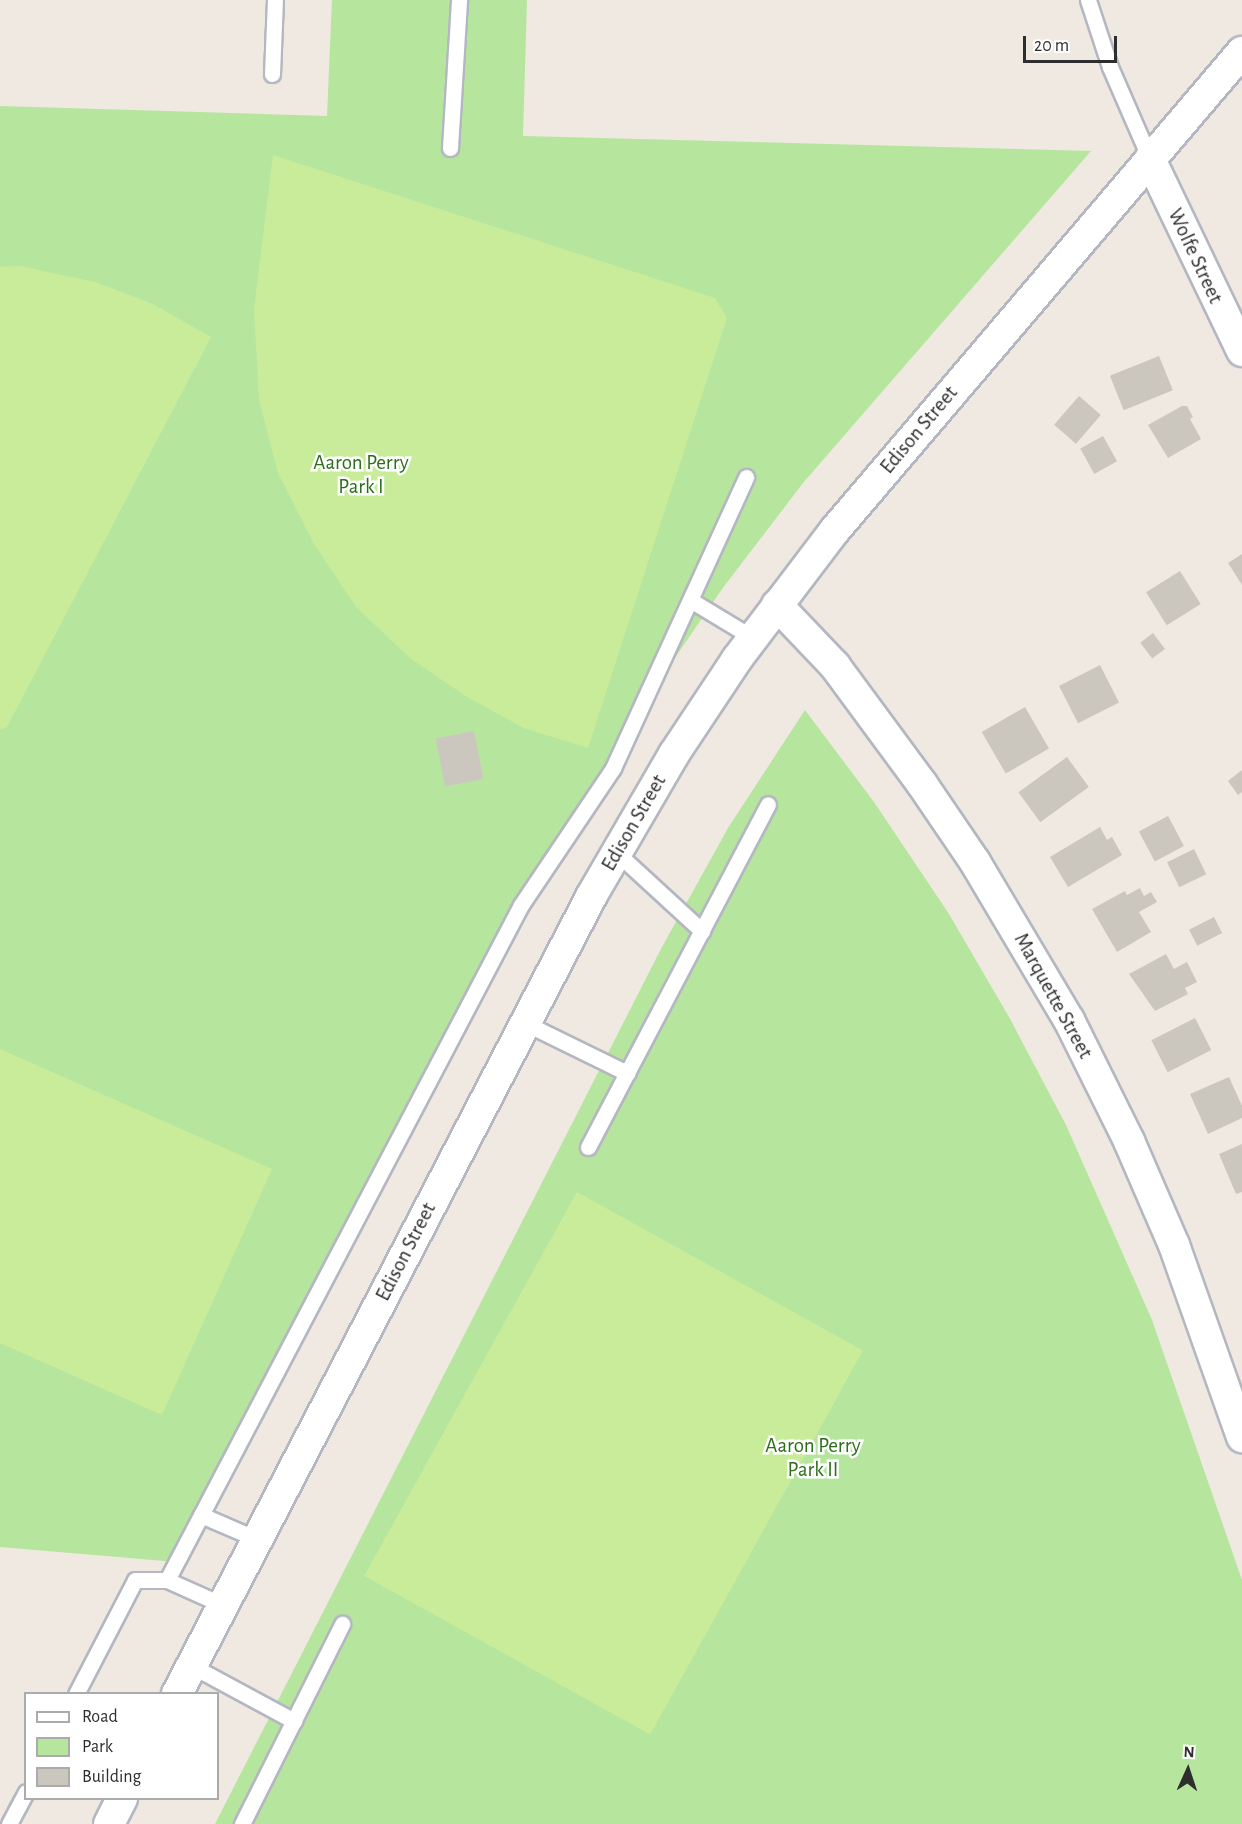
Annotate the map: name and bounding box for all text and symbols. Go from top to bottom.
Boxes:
scale bar [1026,24,1120,62]
text: 20 m [1034,37,1069,55]
street label: Wolfe Street [1162,205,1228,307]
street label: Edison Street [875,381,963,479]
park label: Aaron Perry Park I [313,450,409,500]
street label: Edison Street [596,770,672,876]
street label: Marquette Street [1008,929,1098,1063]
street label: Edison Street [370,1199,442,1305]
park label: Aaron Perry Park II [765,1433,861,1483]
legend [24,1692,219,1800]
text: Road [82,1708,118,1726]
text: Park [82,1738,113,1756]
north arrow [1158,1740,1218,1800]
text: N [1183,1744,1195,1760]
text: Building [82,1768,141,1786]

